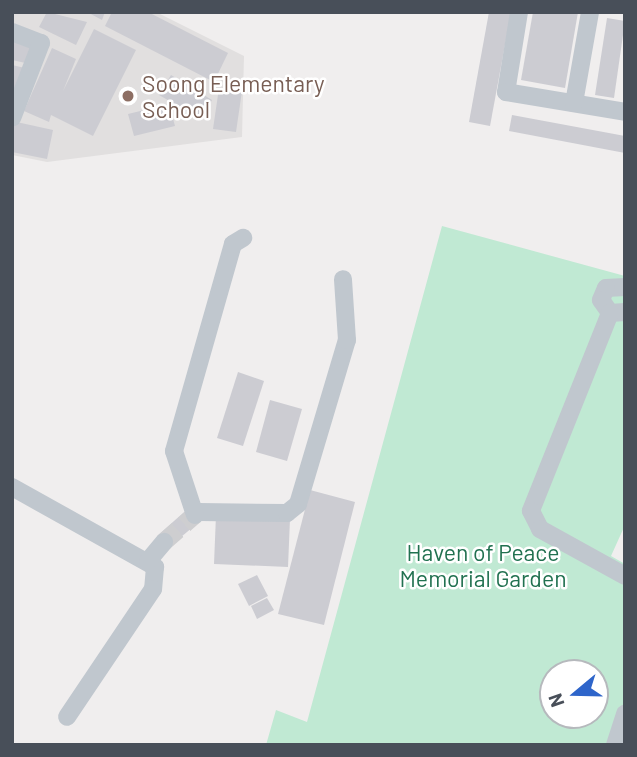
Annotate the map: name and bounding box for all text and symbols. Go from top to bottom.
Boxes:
place label: Soong Elementary School [142,69,325,123]
marker: Soong Elementary School [120,88,136,104]
park label: Haven of Peace Memorial Garden [399,538,567,592]
north arrow [539,659,609,729]
text: N [543,691,568,710]

